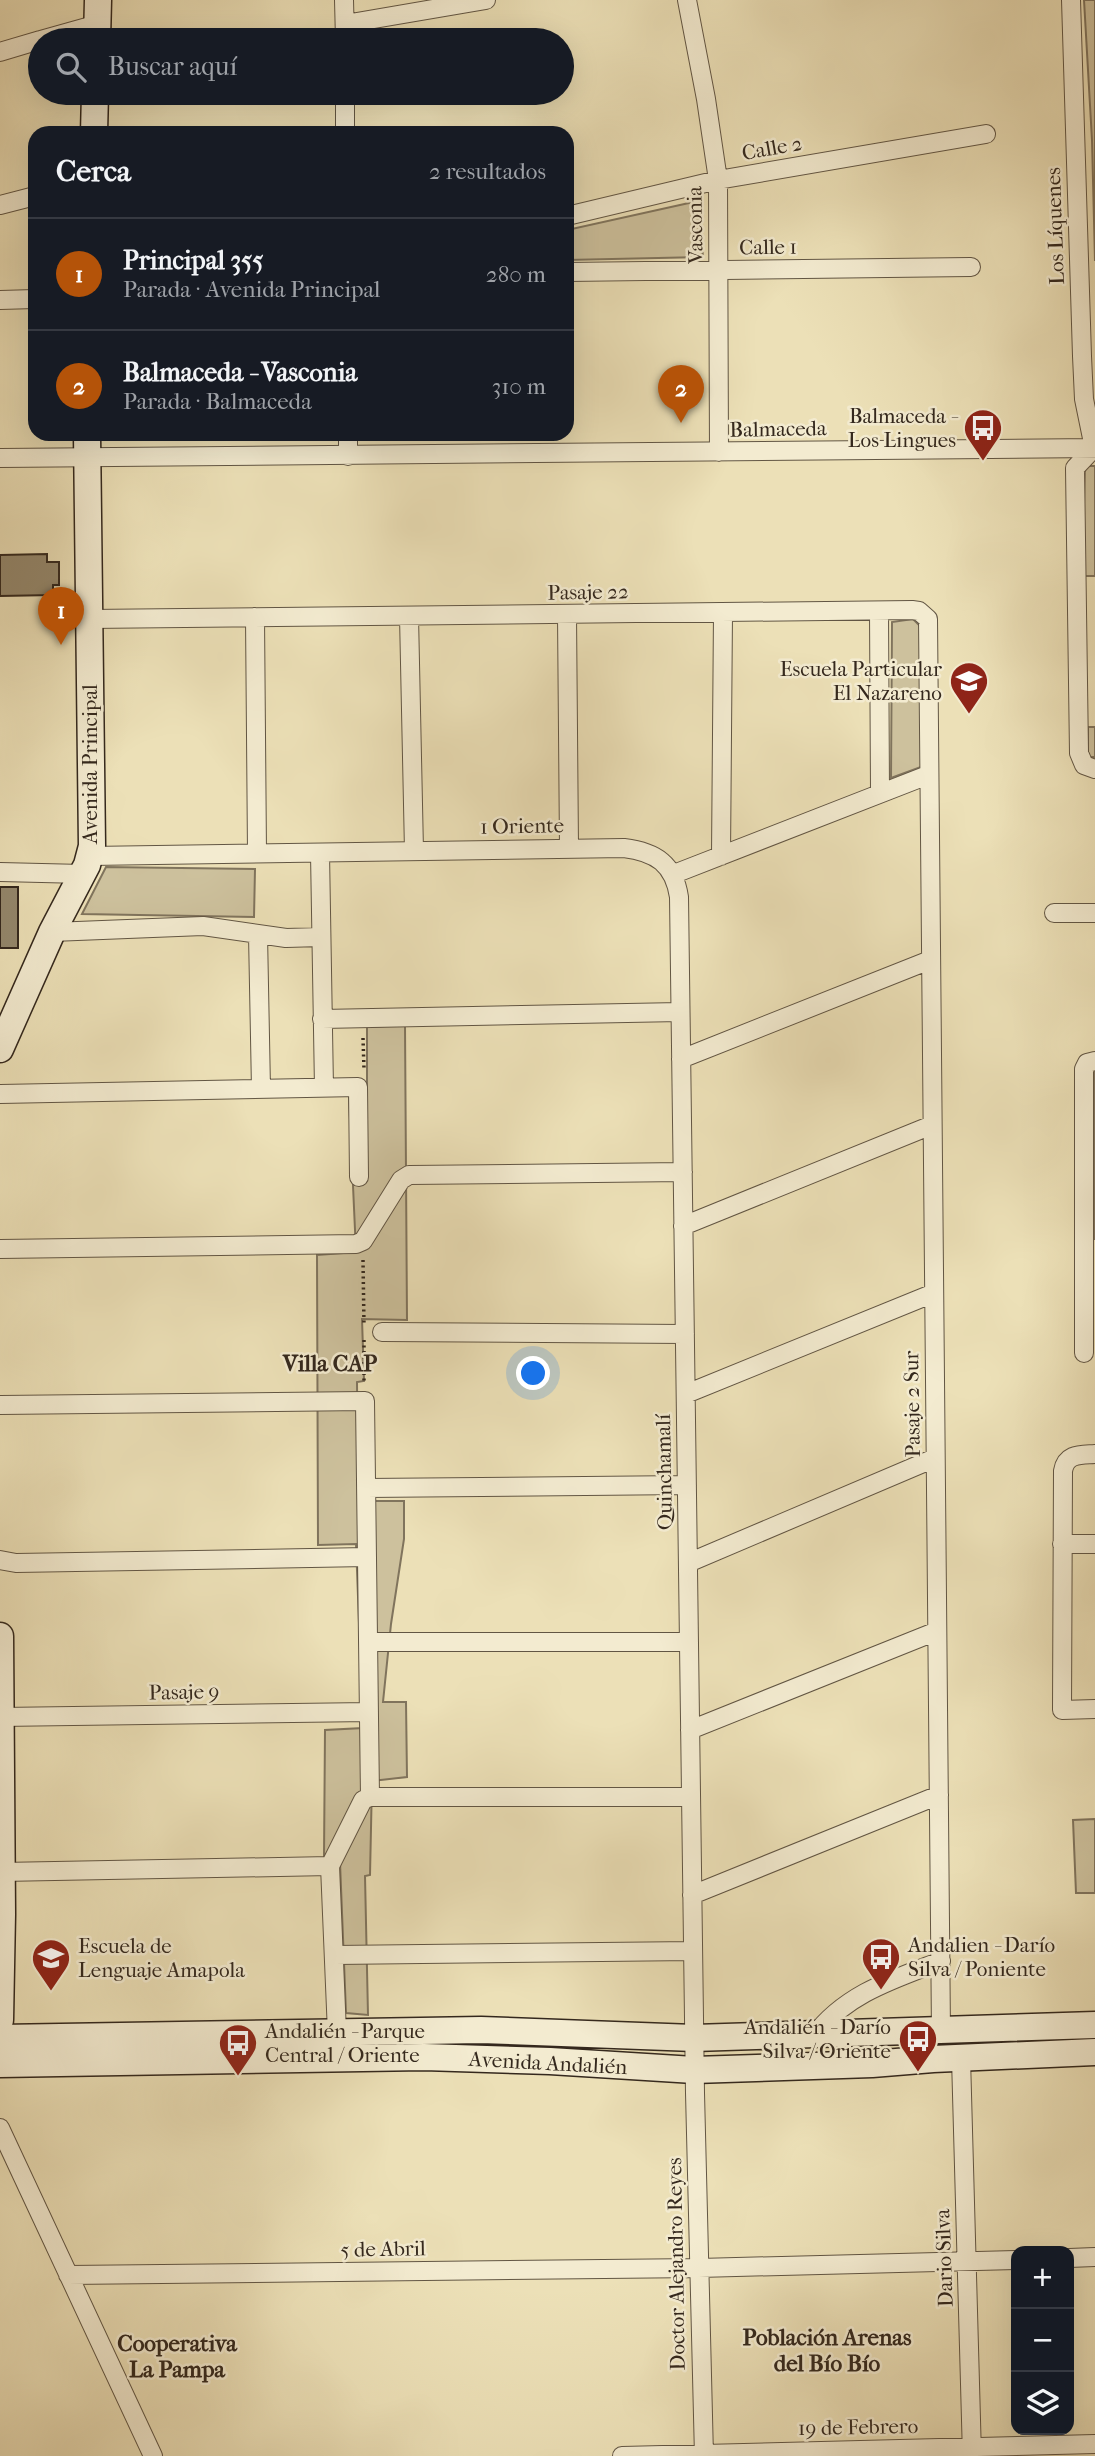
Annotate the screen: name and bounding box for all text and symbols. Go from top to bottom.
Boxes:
search box [28,28,574,105]
icon: search [52,48,90,86]
text: Buscar aquí [108,51,237,82]
street label: Calle 2 [740,131,804,165]
text: Cerca [56,154,131,189]
text: 2 resultados [429,158,546,185]
street label: Los Líquenes [1041,167,1069,285]
street label: Vasconia [682,186,708,265]
street label: Calle 1 [739,234,797,260]
text: Principal 355 [123,245,263,276]
text: 1 [75,261,83,288]
text: 280 m [486,261,546,288]
text: Parada · Avenida Principal [123,276,380,303]
text: Balmaceda - Vasconia [123,357,357,388]
pin: 2 [658,365,704,423]
text: 2 [73,373,85,400]
text: 310 m [492,373,546,400]
text: Parada · Balmaceda [123,388,312,415]
place label: Balmaceda - Los Lingues [848,404,959,452]
bus stop icon: Balmaceda - Los Lingues [962,407,1004,462]
street label: Balmaceda [729,416,827,442]
street label: Pasaje 22 [547,579,629,605]
pin: 1 [38,587,84,645]
place label: Escuela Particular El Nazareno [780,657,942,705]
school or university icon: Escuela Particular El Nazareno [948,660,990,715]
street label: Avenida Principal [78,684,102,845]
street label: 1 Oriente [480,813,564,839]
district label: Villa CAP [282,1350,377,1377]
street label: Pasaje 2 Sur [899,1350,925,1458]
your location [516,1356,550,1390]
street label: Quinchamalí [651,1413,677,1530]
street label: Pasaje 9 [148,1679,220,1705]
place label: Andalien - Darío Silva / Poniente [907,1933,1055,1981]
place label: Escuela de Lenguaje Amapola [78,1934,245,1982]
bus stop icon: Andalien - Darío Silva / Poniente [860,1936,902,1991]
school or university icon: Escuela de Lenguaje Amapola [30,1937,72,1992]
place label: Andalién - Darío Silva / Oriente [743,2015,891,2063]
bus stop icon: Andalién - Darío Silva / Oriente [897,2018,939,2073]
place label: Andalién - Parque Central / Oriente [264,2019,425,2067]
bus stop icon: Andalién - Parque Central / Oriente [217,2022,259,2077]
street label: Avenida Andalién [467,2047,628,2079]
street label: Doctor Alejandro Reyes [662,2157,690,2371]
street label: Dario Silva [930,2208,958,2308]
street label: 5 de Abril [340,2236,426,2262]
map controls [1011,2246,1074,2435]
button: + [1011,2246,1074,2309]
button: − [1011,2309,1074,2372]
district label: Población Arenas del Bío Bío [743,2324,912,2377]
district label: Cooperativa La Pampa [117,2330,238,2383]
button: layers [1011,2372,1074,2435]
street label: 19 de Febrero [798,2414,918,2440]

